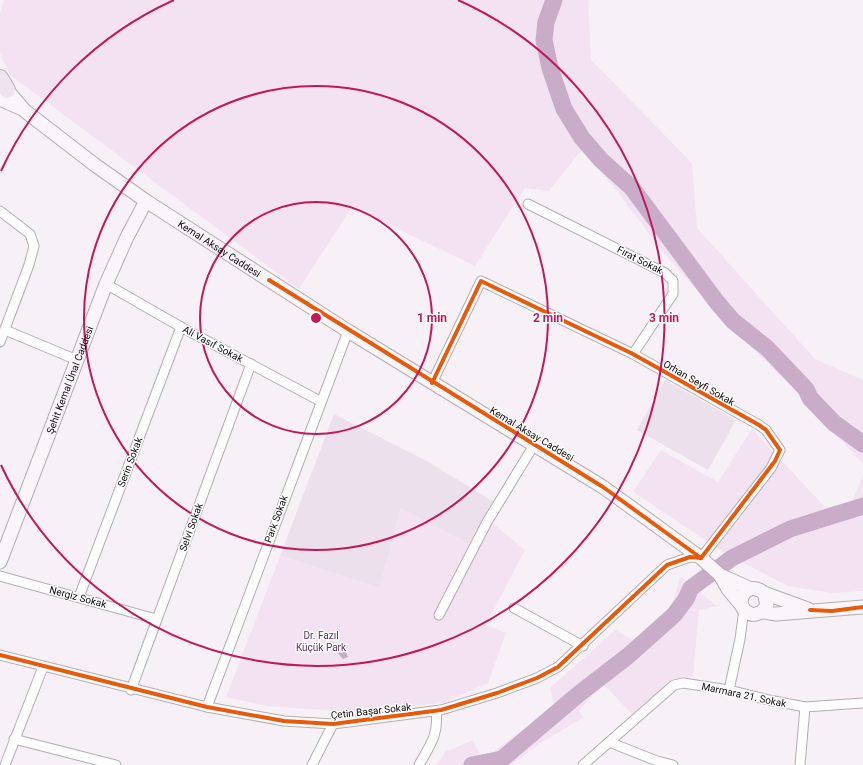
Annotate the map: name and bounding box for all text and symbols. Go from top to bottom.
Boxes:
street label: Kemal Aksay Caddesi [176,218,263,279]
street label: Fırat Sokak [615,244,665,277]
centre of rings [309,311,323,325]
text: 1 min [417,311,447,325]
text: 2 min [533,311,563,325]
text: 3 min [649,311,679,325]
street label: Ali Vasıf Sokak [181,324,246,365]
street label: Şehit Kemal Ünal Caddesi [44,325,95,435]
street label: Orhan Seyfi Sokak [661,358,737,408]
street label: Kemal Aksay Caddesi [488,405,576,463]
street label: Serin Sokak [115,435,145,488]
street label: Park Sokak [262,493,290,544]
street label: Selvi Sokak [177,500,205,553]
street label: Nergiz Sokak [48,584,109,610]
park label: Dr. Fazıl Küçük Park [296,630,347,653]
street label: Marmara 21. Sokak [701,681,788,710]
street label: Çetin Başar Sokak [330,701,413,721]

